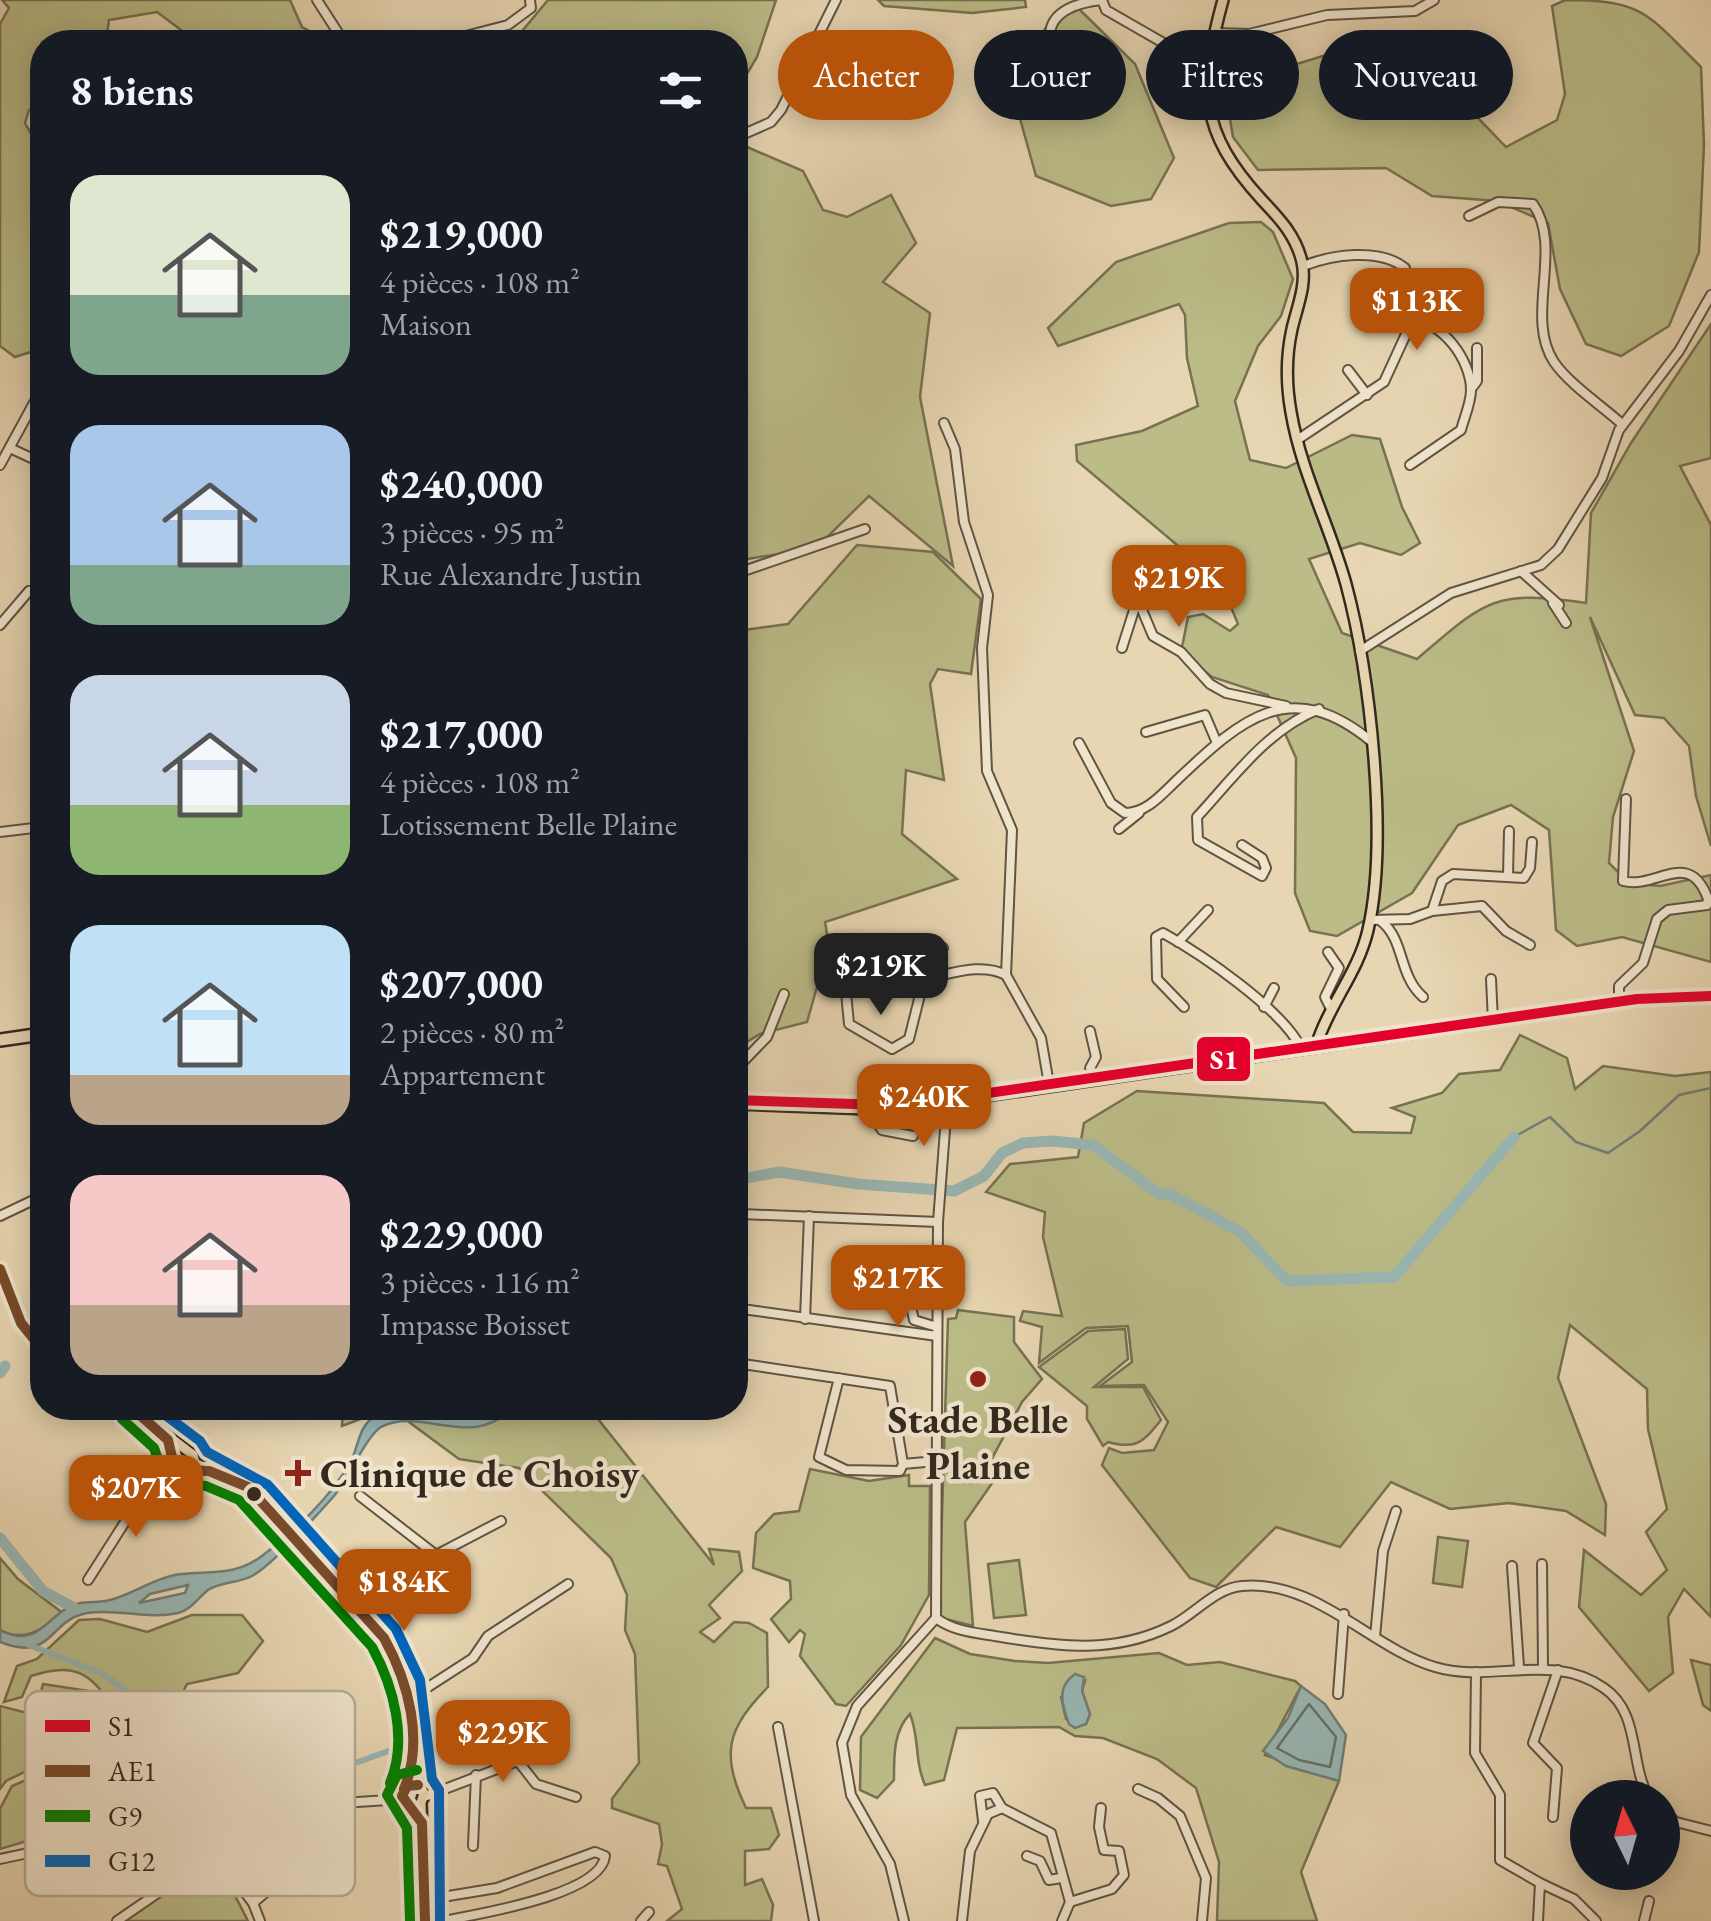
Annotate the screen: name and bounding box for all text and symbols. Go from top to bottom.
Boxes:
chip: Acheter [778,30,954,120]
chip: Louer [974,30,1126,120]
chip: Filtres [1146,30,1299,120]
chip: Nouveau [1319,30,1513,120]
text: 8 biens [70,63,194,118]
icon: filters [653,63,708,118]
text: $219,000 [380,206,543,261]
icon: home [150,215,270,335]
text: 4 pièces · 108 m² [380,261,580,303]
pin: $113K [1347,268,1487,353]
text: $113K [1372,279,1462,321]
text: Maison [380,303,472,345]
text: $240,000 [380,456,543,511]
icon: home [150,465,270,585]
text: 3 pièces · 95 m² [380,511,564,553]
pin: $219K [1109,545,1249,630]
text: Rue Alexandre Justin [380,553,642,595]
text: $219K [1134,556,1224,598]
text: $217,000 [380,706,543,761]
icon: home [150,715,270,835]
text: 4 pièces · 108 m² [380,761,580,803]
text: Lotissement Belle Plaine [380,803,677,845]
pin: $219K [811,933,951,1018]
text: $219K [836,944,926,986]
text: $207,000 [380,956,543,1011]
icon: home [150,965,270,1085]
text: 2 pièces · 80 m² [380,1011,564,1053]
line badge: S1 [1195,1035,1252,1083]
text: S1 [1210,1041,1238,1077]
text: Appartement [380,1053,545,1095]
pin: $240K [854,1064,994,1149]
text: $240K [879,1075,969,1117]
text: $229,000 [380,1206,543,1261]
icon: home [150,1215,270,1335]
pin: $217K [828,1245,968,1330]
text: $217K [853,1256,943,1298]
text: 3 pièces · 116 m² [380,1261,580,1303]
text: Impasse Boisset [380,1303,570,1345]
marker: Stade Belle Plaine [967,1368,989,1390]
place label: Stade Belle Plaine [888,1393,1068,1491]
place label: Clinique de Choisy [320,1447,640,1499]
pin: $207K [66,1455,206,1540]
marker: Clinique de Choisy [285,1460,311,1486]
text: $207K [91,1466,181,1508]
unlabelled marker [244,1484,264,1504]
pin: $184K [334,1549,474,1634]
text: $184K [359,1560,449,1602]
legend [25,1691,355,1896]
pin: $229K [433,1700,573,1785]
text: S1 [108,1708,134,1744]
text: $229K [458,1711,548,1753]
text: AE1 [107,1753,157,1789]
north arrow [1570,1780,1680,1890]
map controls [1570,1780,1680,1890]
text: G9 [108,1798,142,1834]
text: G12 [108,1843,156,1879]

